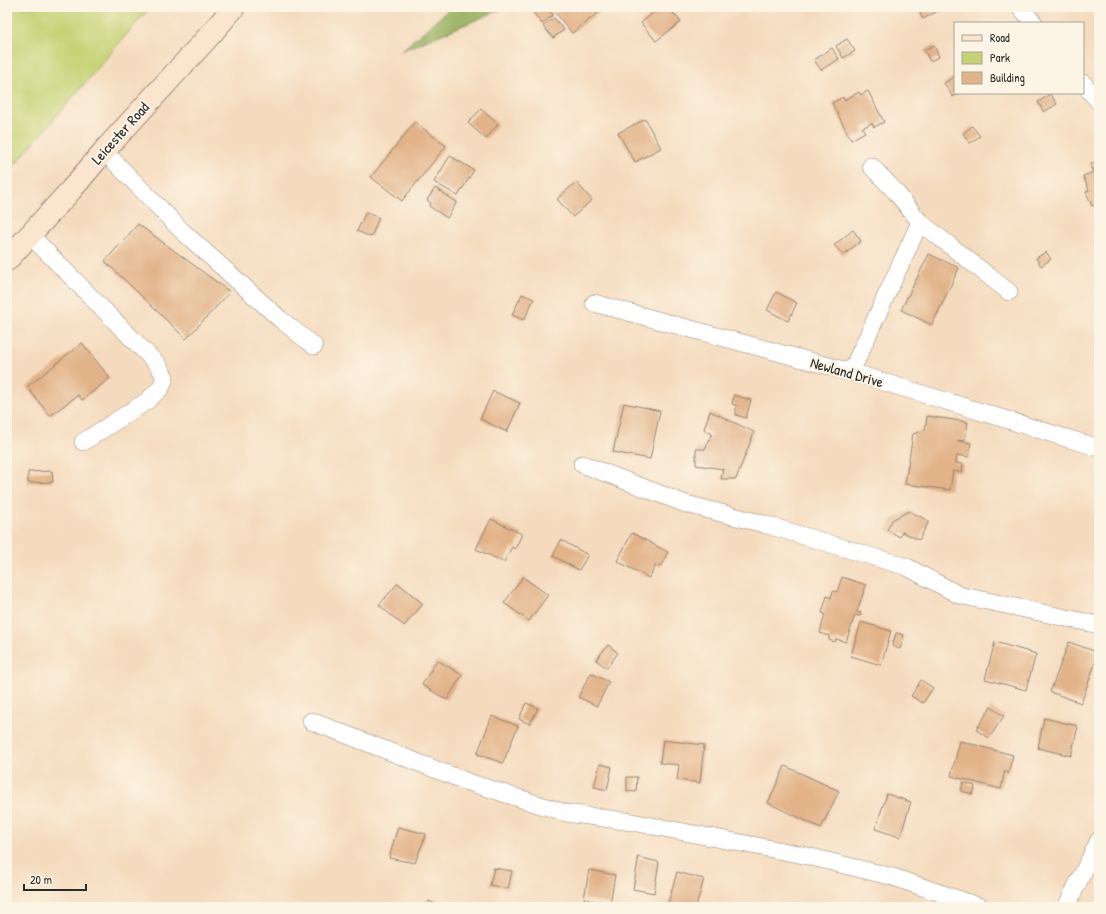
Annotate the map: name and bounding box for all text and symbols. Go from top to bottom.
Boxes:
legend [954,22,1084,94]
text: Road [990,29,1010,46]
text: Park [990,49,1010,66]
text: Building [990,69,1025,86]
street label: Leicester Road [86,97,154,169]
street label: Newland Drive [808,352,886,392]
scale bar [24,866,86,892]
text: 20 m [30,871,52,888]

